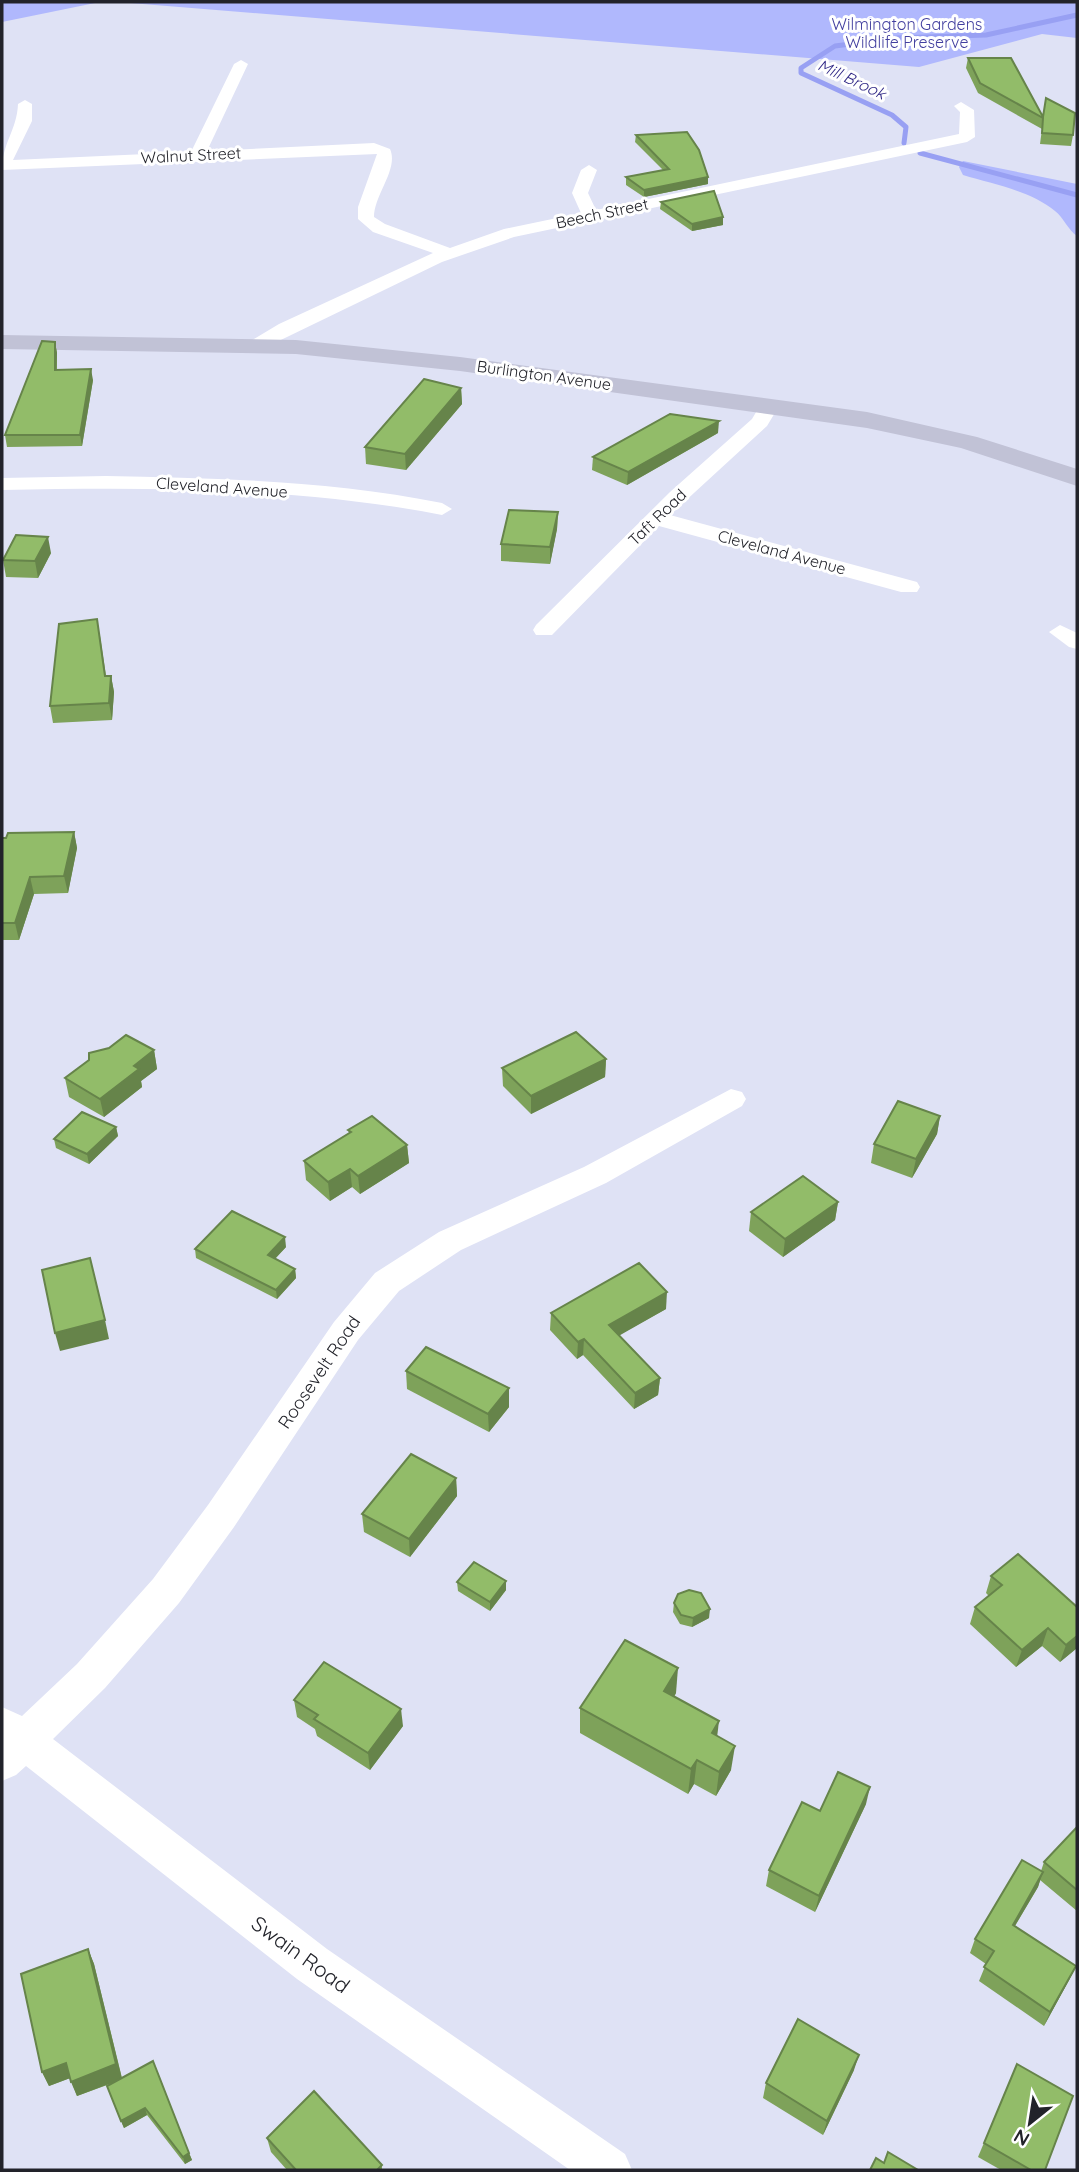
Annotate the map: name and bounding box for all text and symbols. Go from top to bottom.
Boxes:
park label: Wilmington Gardens Wildlife Preserve [832,14,982,52]
water label: Mill Brook [815,55,890,104]
street label: Walnut Street [140,142,242,168]
street label: Beech Street [554,193,650,233]
street label: Burlington Avenue [476,356,612,394]
street label: Cleveland Avenue [156,472,288,502]
street label: Taft Road [624,484,690,550]
street label: Cleveland Avenue [716,525,848,579]
street label: Roosevelt Road [273,1311,365,1433]
street label: Swain Road [247,1910,355,1998]
north arrow [995,2088,1065,2158]
text: N [1009,2124,1034,2152]

